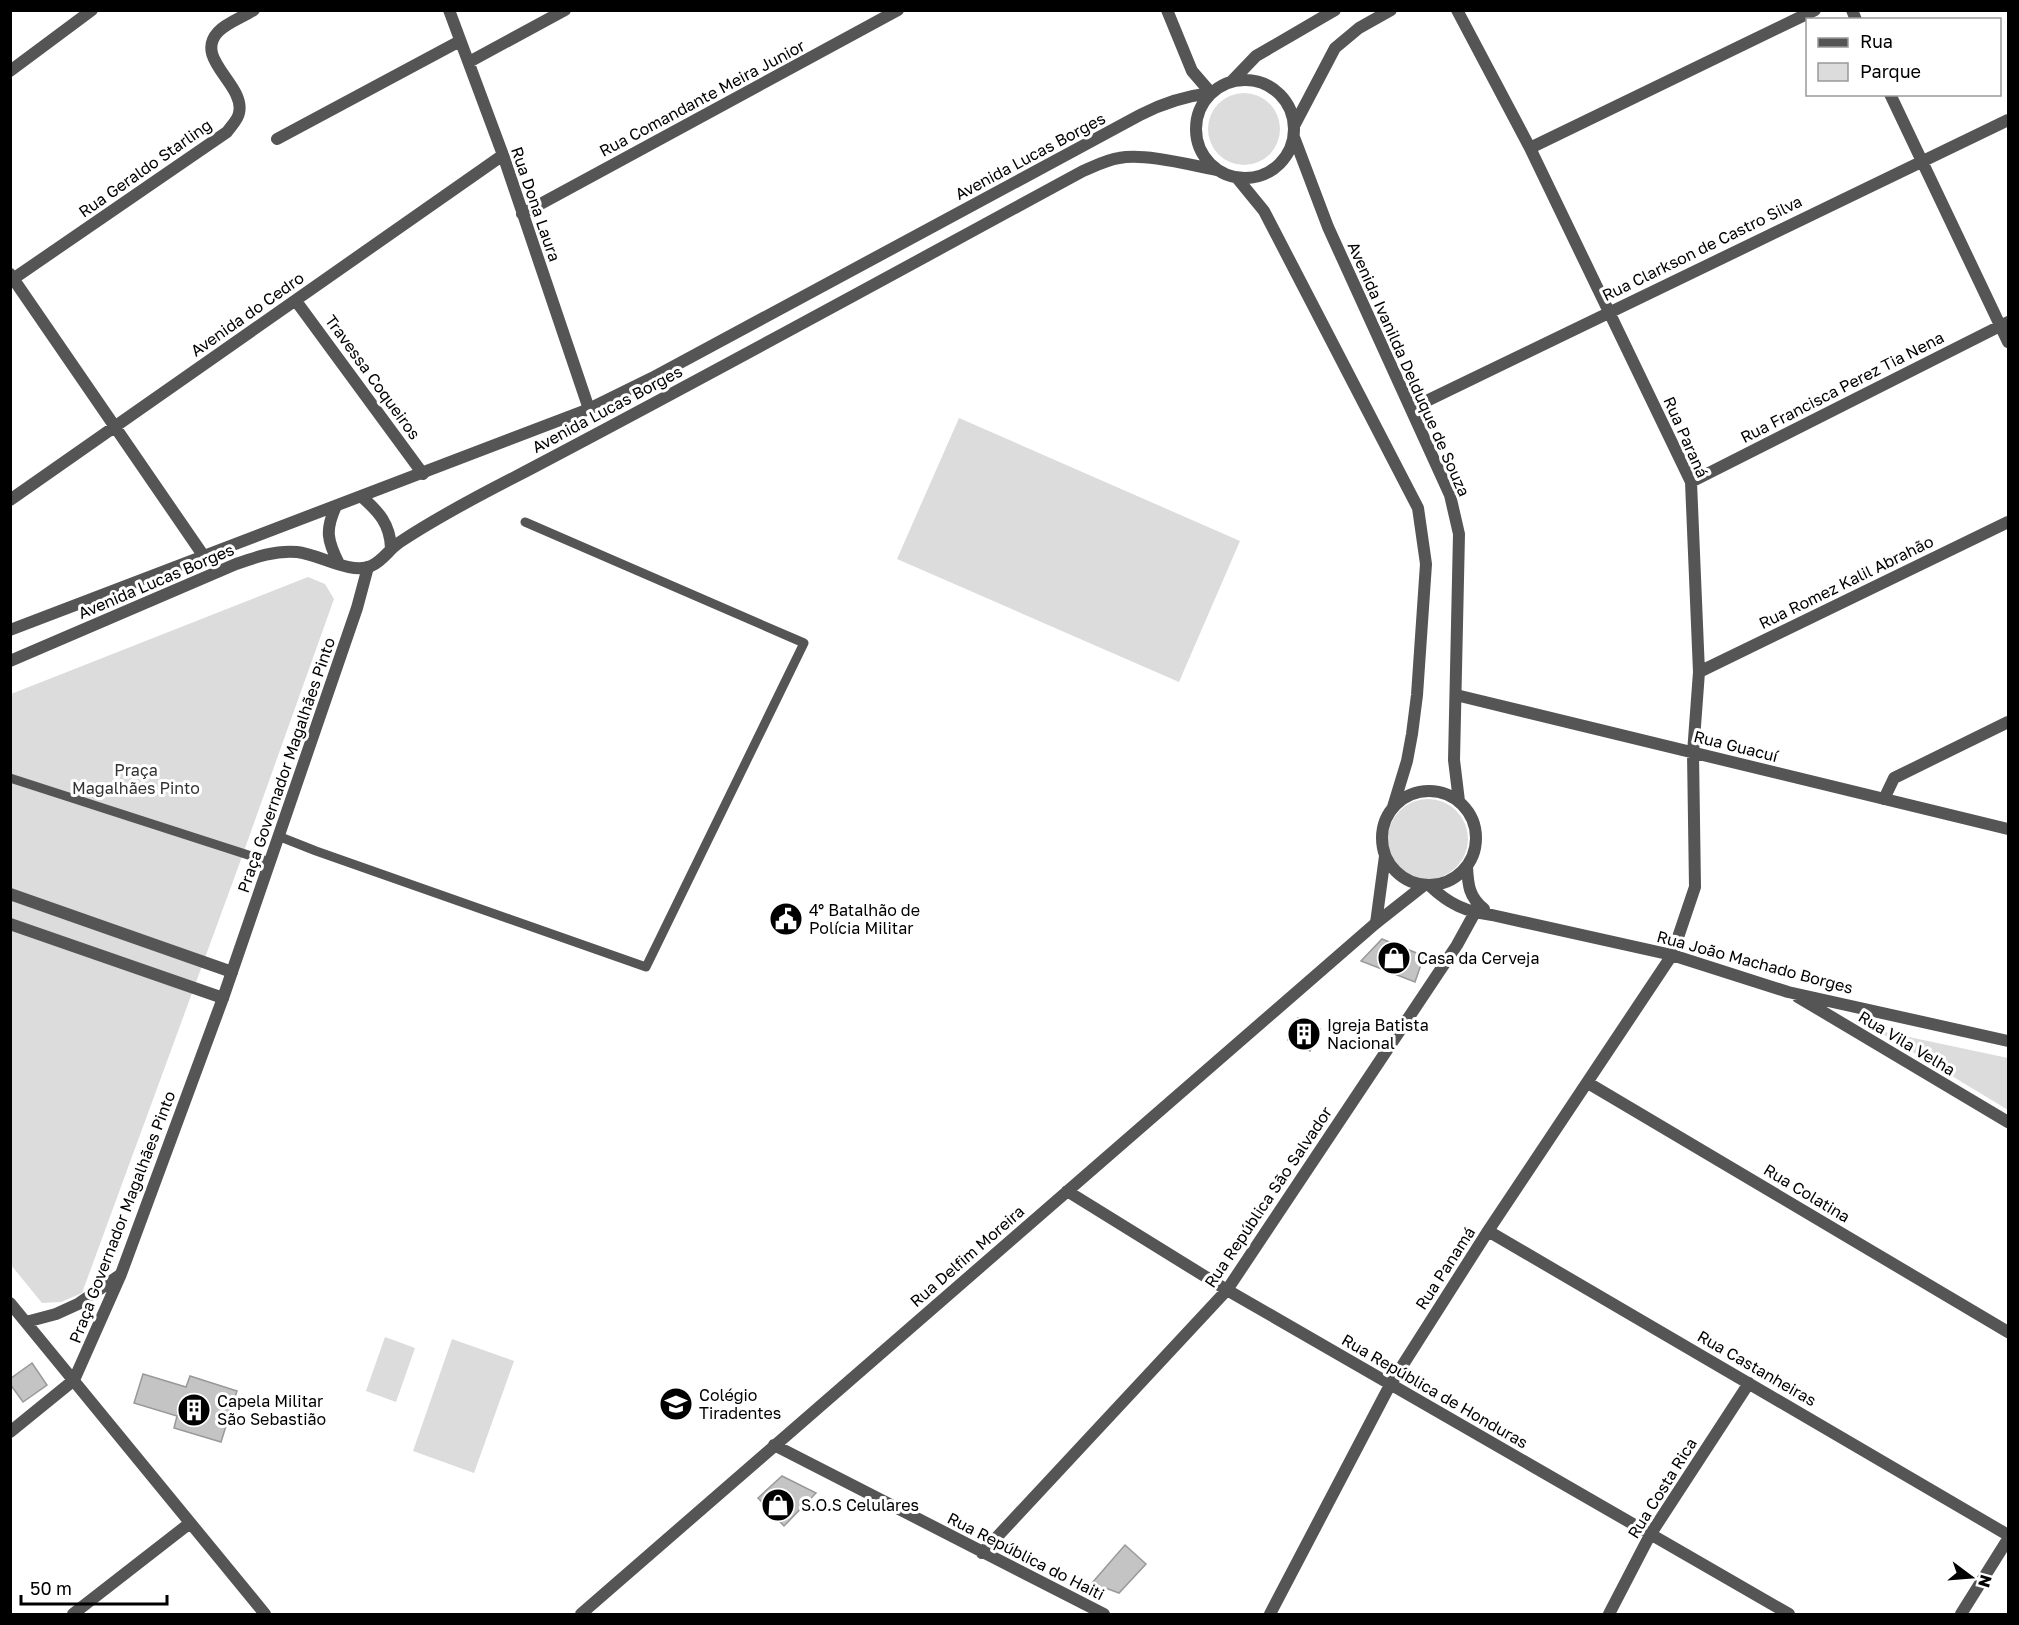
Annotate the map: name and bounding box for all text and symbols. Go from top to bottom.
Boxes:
legend [1806,18,2001,96]
text: Rua [1860,30,1893,52]
street label: Rua Comandante Meira Junior [596,35,808,161]
text: Parque [1860,60,1921,82]
street label: Avenida Lucas Borges [951,108,1109,204]
street label: Rua Geraldo Starling [75,114,215,222]
street label: Rua Dona Laura [507,144,565,264]
street label: Rua Clarkson de Castro Silva [1599,191,1805,305]
street label: Avenida Ivanilda Delduque de Souza [1344,238,1474,500]
street label: Avenida do Cedro [186,267,308,361]
street label: Travessa Coqueiros [321,311,425,443]
street label: Rua Francisca Perez Tia Nena [1737,327,1947,447]
street label: Avenida Lucas Borges [528,361,686,457]
street label: Rua Paraná [1659,393,1713,481]
street label: Rua Romez Kalil Abrahão [1755,531,1937,633]
street label: Avenida Lucas Borges [75,539,237,623]
street label: Praça Governador Magalhães Pinto [233,635,339,895]
street label: Rua Guacuí [1692,726,1782,767]
park label: Praça Magalhães Pinto [72,760,200,798]
place label: 4° Batalhão de Polícia Militar [809,900,920,938]
public building icon: 4° Batalhão de Polícia Militar [768,901,804,937]
street label: Rua João Machado Borges [1655,926,1855,998]
shop icon: Casa da Cerveja [1376,940,1412,976]
place label: Casa da Cerveja [1417,948,1539,968]
street label: Rua Vila Velha [1855,1006,1959,1080]
place label: Igreja Batista Nacional [1327,1015,1429,1053]
building icon: Igreja Batista Nacional [1286,1016,1322,1052]
street label: Praça Governador Magalhães Pinto [65,1088,179,1346]
street label: Rua República São Salvador [1200,1103,1336,1291]
street label: Rua Colatina [1760,1159,1854,1227]
street label: Rua Delfim Moreira [906,1201,1028,1311]
street label: Rua Panamá [1411,1223,1479,1313]
street label: Rua Castanheiras [1694,1326,1820,1410]
street label: Rua República de Honduras [1338,1329,1532,1453]
place label: Colégio Tiradentes [699,1385,781,1423]
school or university icon: Colégio Tiradentes [658,1386,694,1422]
place label: Capela Militar São Sebastião [217,1391,326,1429]
building icon: Capela Militar São Sebastião [176,1392,212,1428]
street label: Rua Costa Rica [1623,1434,1701,1542]
shop icon: S.O.S Celulares [760,1487,796,1523]
place label: S.O.S Celulares [801,1495,919,1515]
street label: Rua República do Haiti [944,1508,1108,1604]
north arrow [1941,1547,2001,1607]
scale bar [21,1568,166,1606]
text: N [1974,1573,1997,1590]
text: 50 m [30,1577,72,1599]

